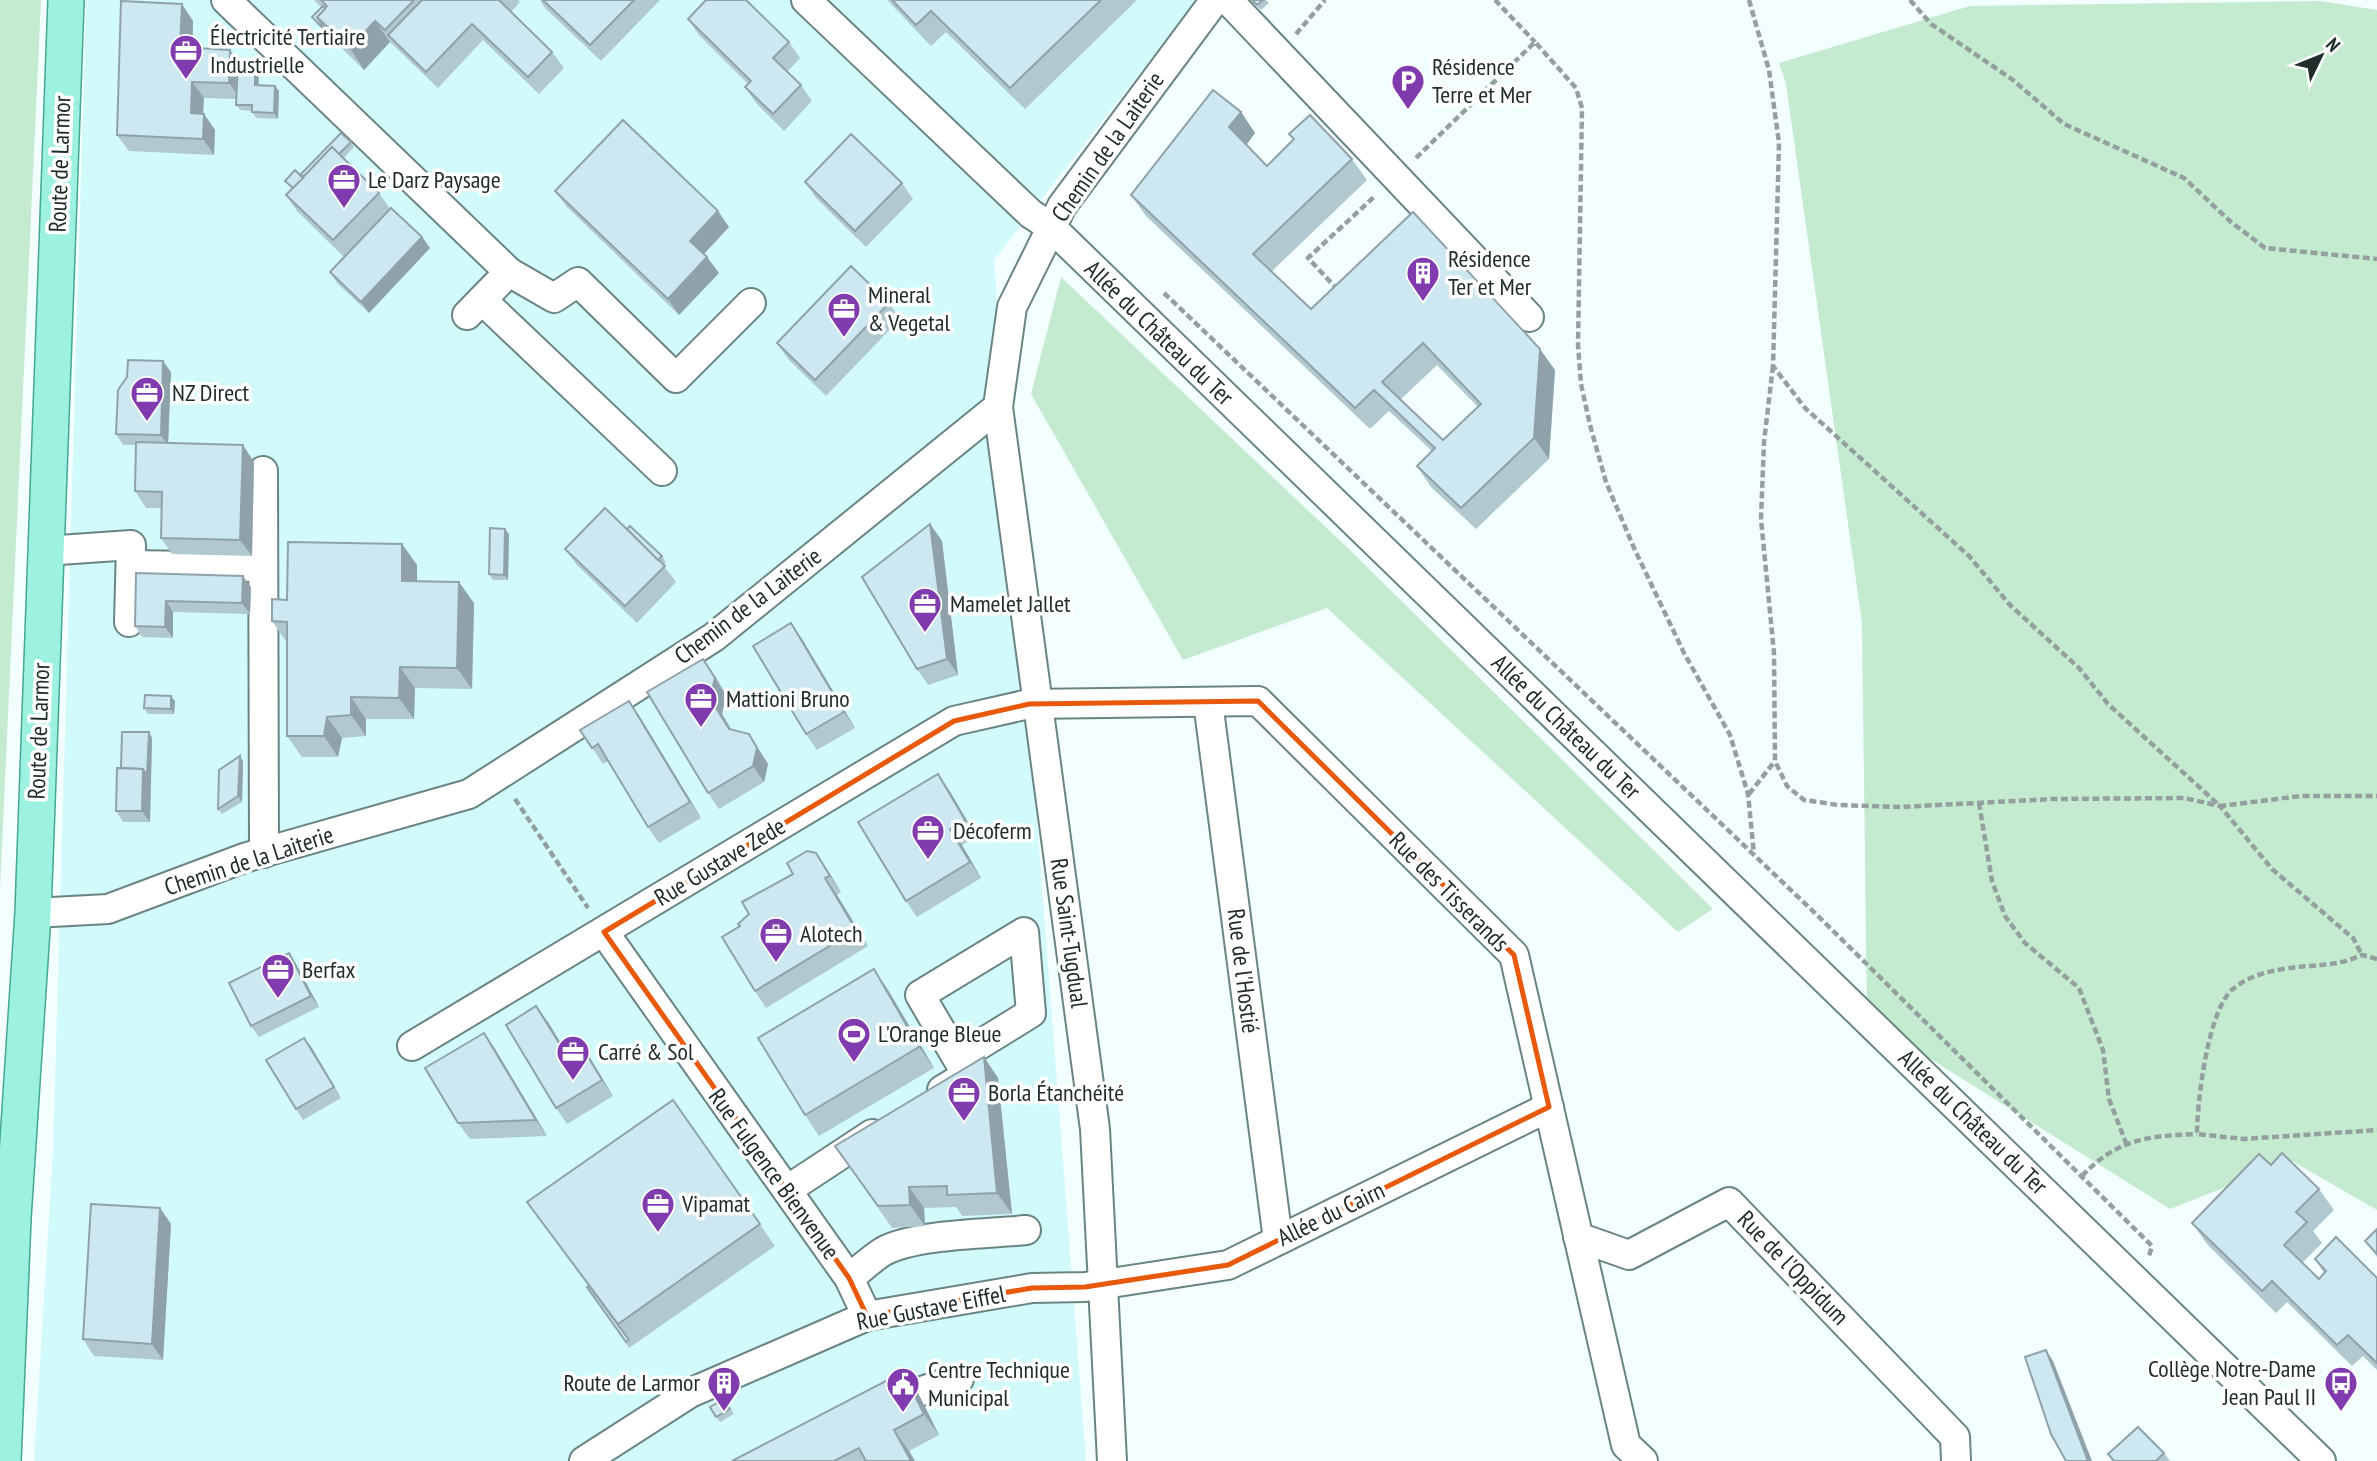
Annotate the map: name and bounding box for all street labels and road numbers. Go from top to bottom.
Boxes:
street label: Chemin de la Laiterie [1044,66,1171,228]
street label: Route de Larmor [42,95,77,233]
street label: Allée du Château du Ter [1078,254,1241,412]
street label: Chemin de la Laiterie [668,540,827,671]
street label: Allée du Château du Ter [1485,648,1648,806]
street label: Route de Larmor [21,662,56,800]
street label: Rue Gustave Zede [649,810,791,913]
street label: Chemin de la Laiterie [160,819,337,902]
street label: Rue des Tisserands [1383,825,1516,958]
street label: Rue Saint-Tugdual [1044,856,1095,1010]
street label: Rue de l'Hostié [1220,907,1267,1035]
street label: Allée du Château du Ter [1892,1043,2055,1201]
street label: Rue Fulgence Bienvenue [702,1082,847,1265]
street label: Allée du Cairn [1272,1174,1390,1253]
street label: Rue de l'Oppidum [1731,1204,1856,1331]
street label: Rue Gustave Eiffel [854,1278,1008,1337]

